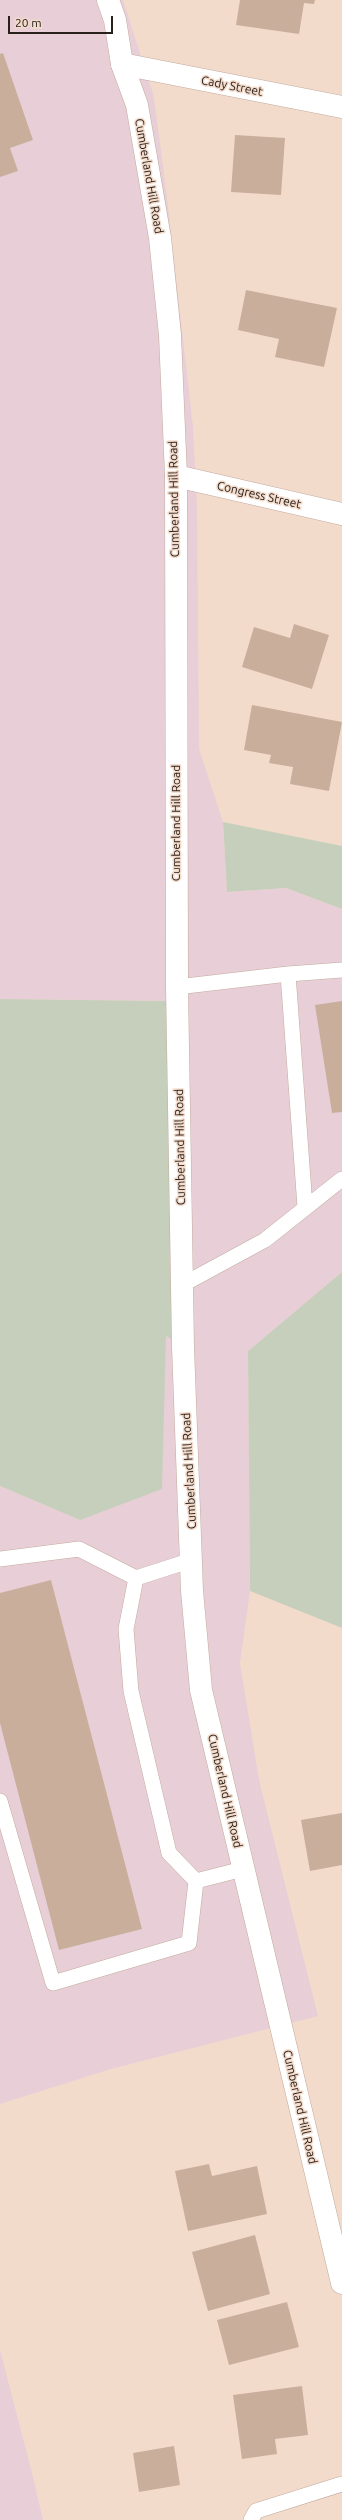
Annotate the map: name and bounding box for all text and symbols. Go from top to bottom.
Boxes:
scale bar [10,8,115,34]
text: 20 m [15,16,42,29]
street label: Cady Street [200,73,264,99]
street label: Cumberland Hill Road [132,117,166,235]
street label: Cumberland Hill Road [166,441,182,557]
street label: Congress Street [216,478,302,512]
street label: Cumberland Hill Road [169,765,183,881]
street label: Cumberland Hill Road [172,1089,188,1205]
street label: Cumberland Hill Road [179,1412,199,1530]
street label: Cumberland Hill Road [205,1733,245,1849]
street label: Cumberland Hill Road [280,2049,320,2165]

